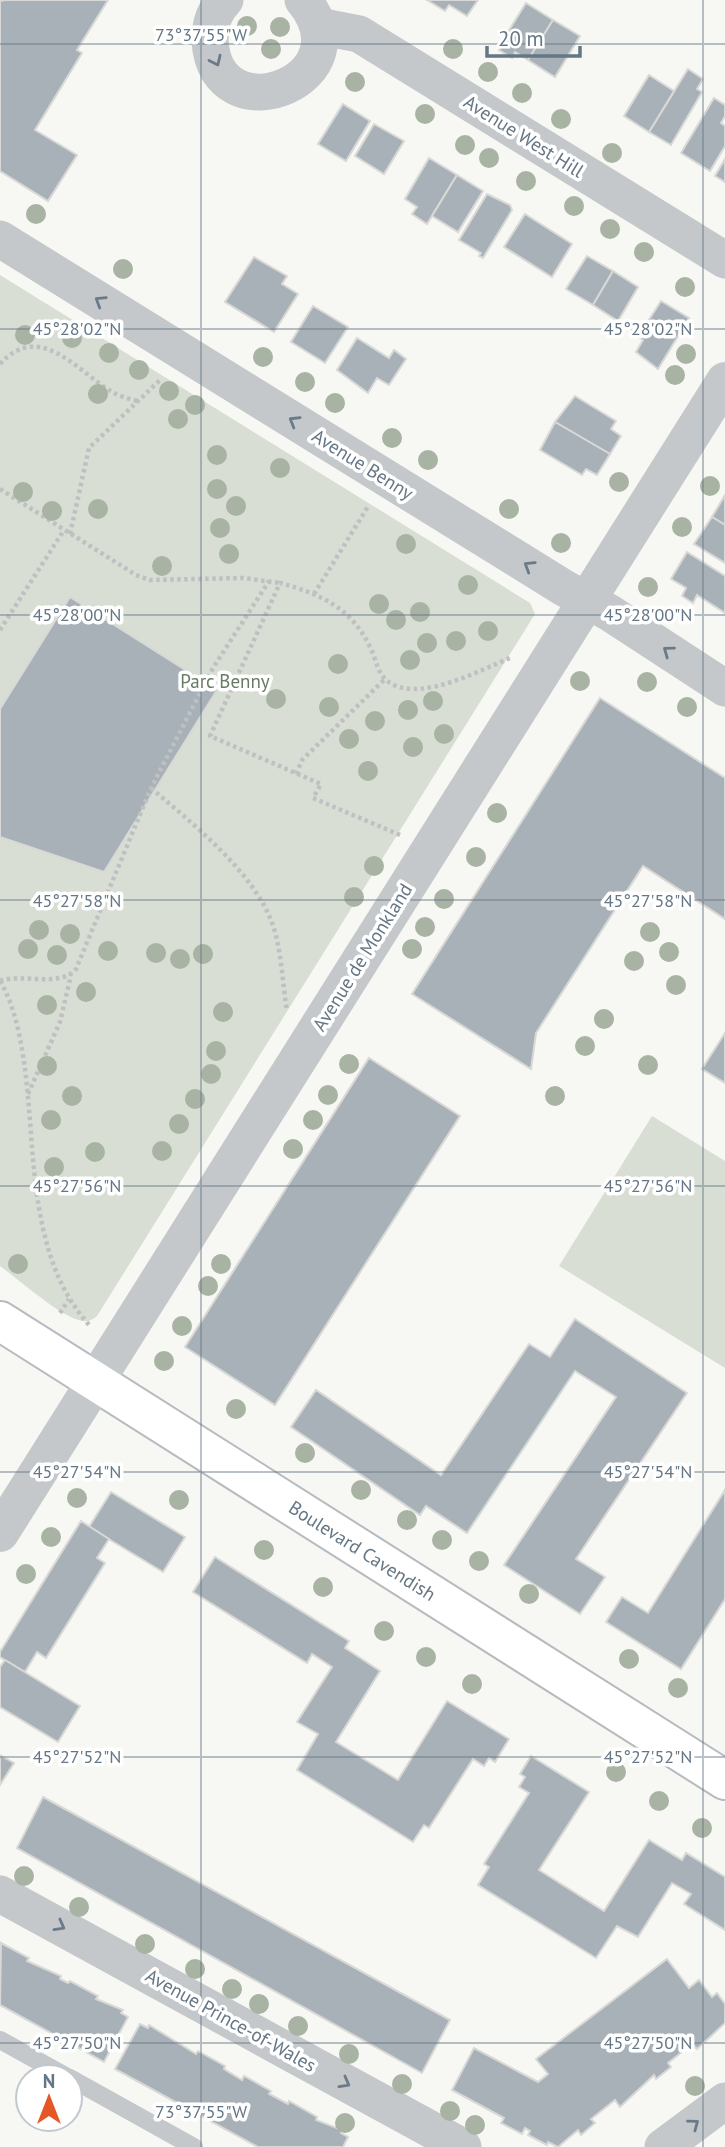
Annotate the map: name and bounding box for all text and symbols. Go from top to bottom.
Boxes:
scale bar [487,14,580,58]
text: 73°37'55"W [155,23,247,46]
text: 20 m [498,25,544,52]
one-way arrow [208,54,222,66]
street label: Avenue West Hill [460,89,589,183]
one-way arrow [95,297,108,310]
text: 45°28'02"N [33,317,121,340]
text: 45°28'02"N [604,317,692,340]
one-way arrow [288,416,301,429]
street label: Avenue Benny [308,423,418,505]
one-way arrow [523,562,536,575]
text: 45°28'00"N [33,603,121,626]
text: 45°28'00"N [604,603,692,626]
one-way arrow [663,647,675,659]
park label: Parc Benny [180,669,270,693]
street label: Avenue de Monkland [307,879,417,1035]
text: 45°27'58"N [33,889,121,912]
text: 45°27'58"N [604,889,692,912]
text: 45°27'56"N [33,1174,121,1197]
text: 45°27'56"N [604,1174,692,1197]
text: 45°27'54"N [33,1460,121,1483]
text: 45°27'54"N [604,1460,692,1483]
street label: Boulevard Cavendish [284,1495,440,1606]
text: 45°27'52"N [33,1745,121,1768]
text: 45°27'52"N [604,1745,692,1768]
one-way arrow [53,1918,65,1932]
street label: Avenue Prince-of-Wales [141,1963,321,2077]
text: 45°27'50"N [33,2031,121,2054]
text: 45°27'50"N [604,2031,692,2054]
north arrow [14,2063,84,2133]
text: N [43,2069,55,2093]
one-way arrow [338,2075,351,2088]
text: 73°37'55"W [155,2100,247,2123]
one-way arrow [686,2120,699,2132]

